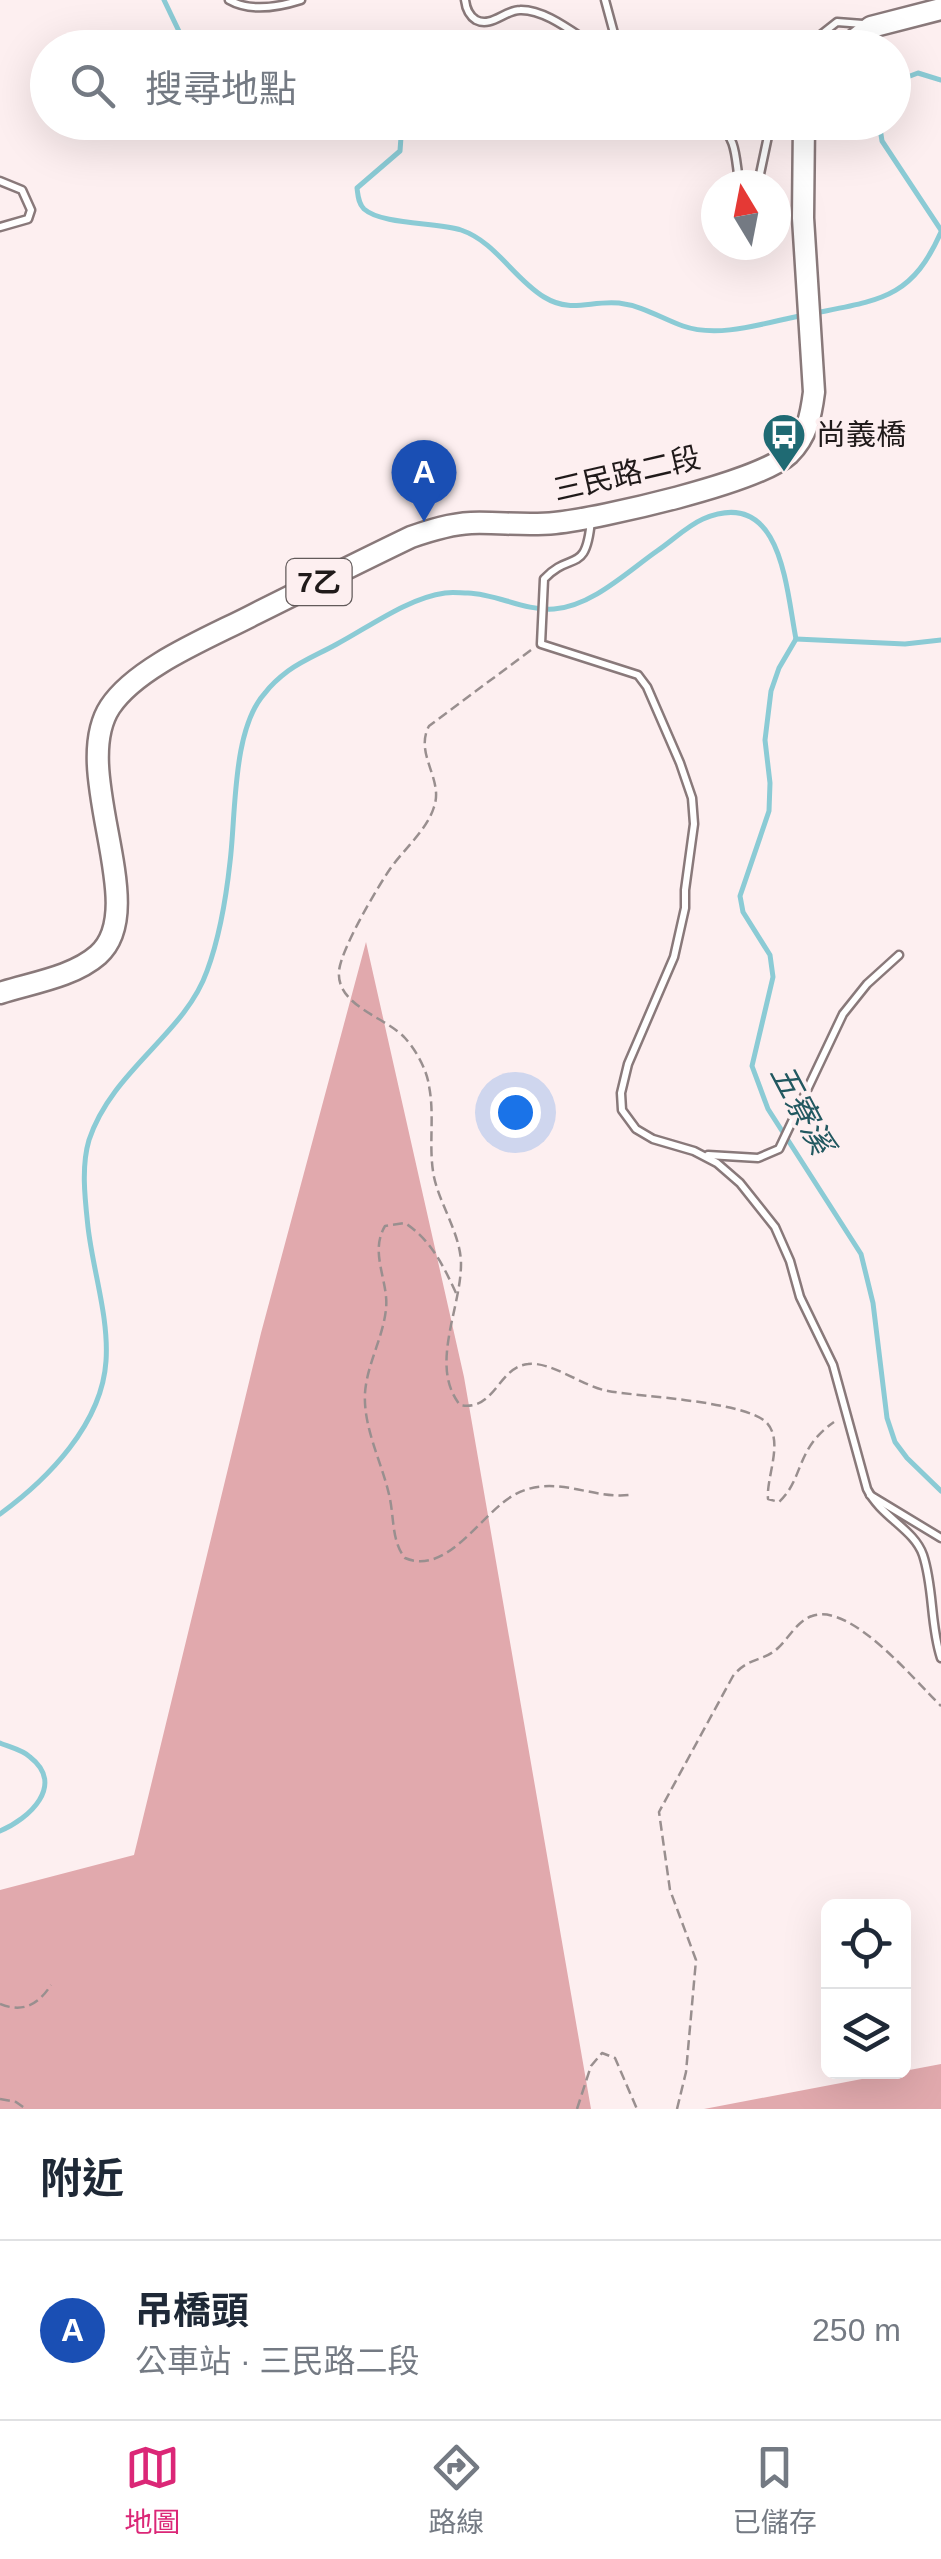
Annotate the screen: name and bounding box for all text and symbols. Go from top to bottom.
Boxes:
search box [30,30,911,140]
icon: search [65,58,120,113]
text: 搜尋地點 [145,68,297,110]
north arrow [701,170,791,260]
bus stop icon: 尚義橋 [761,412,807,473]
place label: 尚義橋 [816,418,906,451]
pin: A [392,440,456,522]
street label: 三民路二段 [550,441,704,506]
road number: 7乙 [286,559,352,605]
water label: 五寮溪 [764,1058,842,1163]
your location [490,1087,541,1138]
map controls [821,1899,911,2079]
button: locate [821,1899,911,1989]
button: layers [821,1989,911,2079]
text: 附近 [40,2155,124,2202]
text: 吊橋頭 [135,2290,249,2332]
text: A [61,2312,84,2348]
text: 250 m [812,2312,901,2348]
text: 公車站 · 三民路二段 [135,2343,419,2379]
tab: 地圖 [124,2440,180,2540]
tab: 路線 [428,2440,485,2540]
tab: 已儲存 [733,2440,817,2540]

